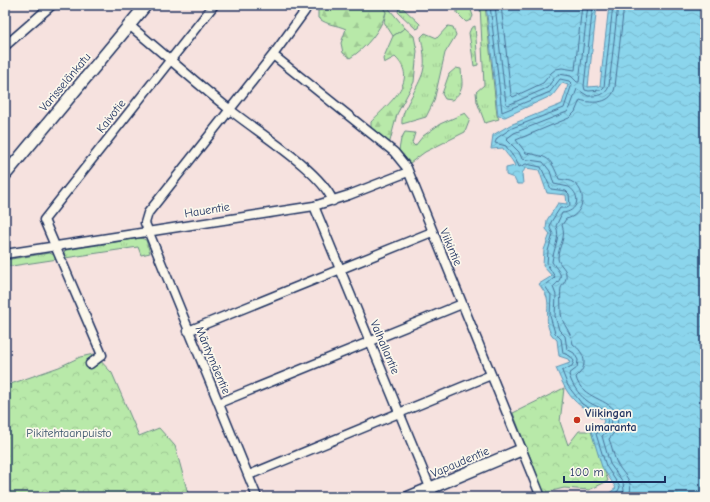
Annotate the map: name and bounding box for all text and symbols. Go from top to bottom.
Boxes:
street label: Varisselänkatu [36,50,94,114]
street label: Kaivotie [94,96,128,136]
street label: Hauentie [183,200,231,220]
street label: Viikintie [437,226,465,268]
street label: Valhallantie [367,318,403,376]
street label: Mäntymäentie [192,324,234,396]
place label: Viikingan uimaranta [585,406,637,434]
marker: Viikingan uimaranta [572,415,582,425]
park label: Pikitehtaanpuisto [26,426,112,440]
street label: Vapaudentie [429,443,491,481]
scale bar [564,458,665,484]
text: 100 m [570,465,603,479]

